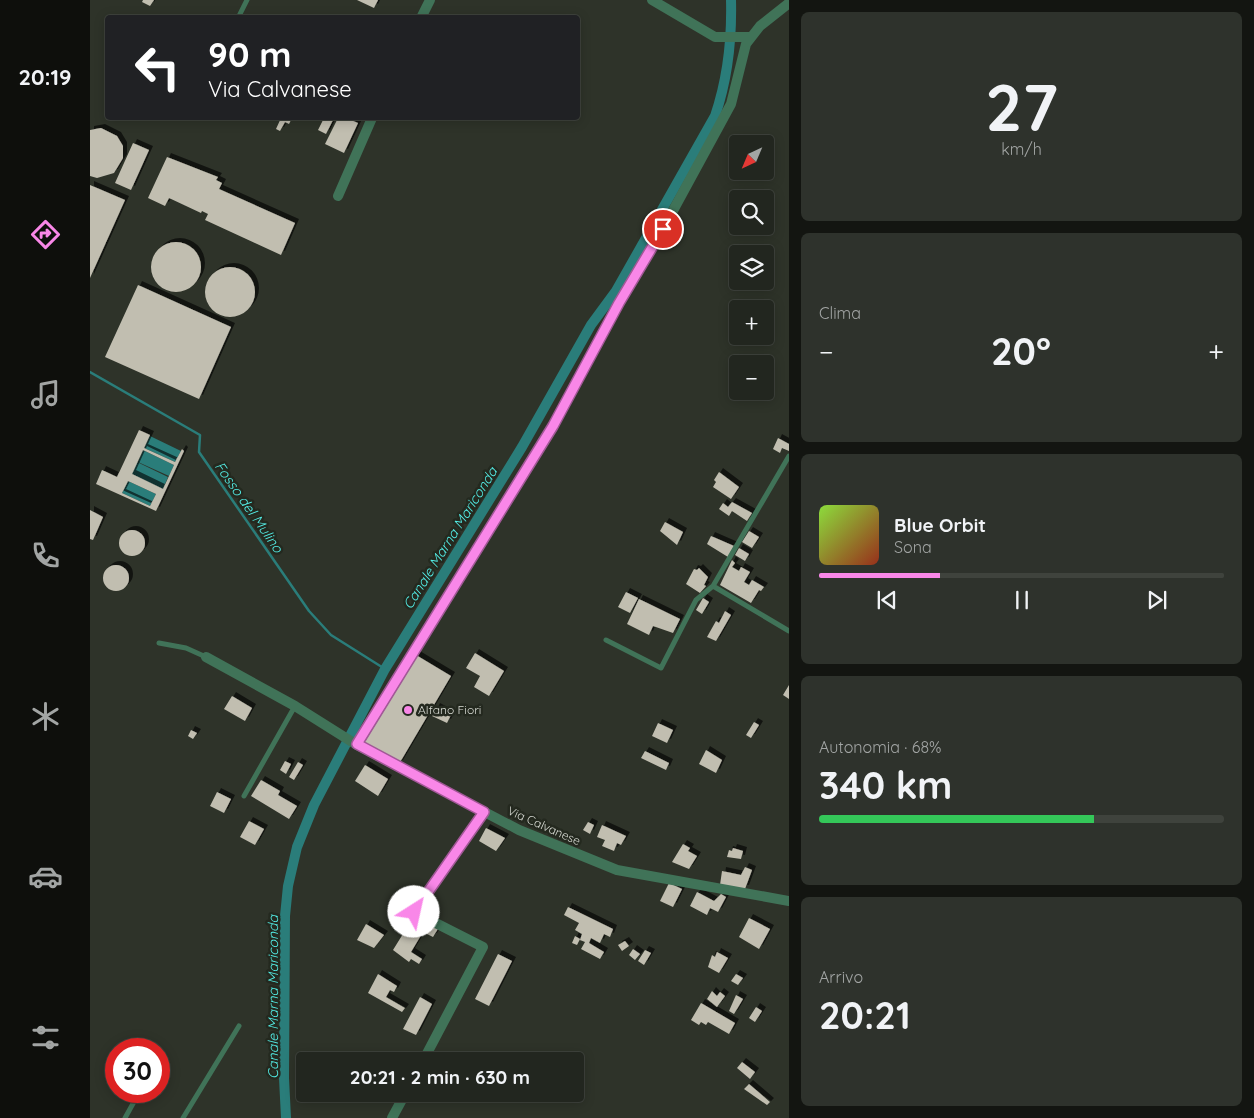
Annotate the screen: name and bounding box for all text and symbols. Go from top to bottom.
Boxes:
text: 90 m [208,32,291,76]
icon: left [125,35,190,100]
text: 20:19 [18,63,72,91]
text: 27 [985,66,1058,147]
text: Via Calvanese [208,75,352,103]
north arrow [729,135,774,180]
map controls [729,135,774,400]
text: km/h [1001,139,1042,159]
button: search [729,190,774,235]
pin [642,208,684,250]
icon: arrive [649,215,677,243]
icon: directions [28,217,63,252]
button: layers [729,245,774,290]
button: + [729,300,774,345]
text: Clima [819,303,861,323]
text: 20° [991,327,1051,375]
text: − [819,334,834,369]
text: + [1208,334,1224,369]
button: − [729,355,774,400]
icon: music [28,377,63,412]
water label: Fosso del Mulino [211,458,287,557]
water label: Canale Marna Mariconda [399,462,502,612]
text: Blue Orbit [894,513,986,537]
text: Sona [894,537,932,557]
icon: phone [28,538,63,573]
icon: previous [873,586,901,614]
icon: pause [1008,586,1036,614]
icon: next [1143,586,1171,614]
icon: climate [28,699,63,734]
place label: Alfano Fiori [418,702,481,717]
marker: Alfano Fiori [402,704,414,716]
text: Autonomia · 68% [819,737,941,757]
text: 340 km [819,761,952,809]
street label: Via Calvanese [505,803,583,848]
icon: car [28,859,63,894]
position arrow [387,885,439,937]
water label: Canale Marna Mariconda [264,913,282,1079]
text: Arrivo [819,967,863,987]
text: 20:21 [819,991,911,1039]
icon: filters [28,1020,63,1055]
speed limit sign: 30 [105,1038,170,1103]
text: 20:21 · 2 min · 630 m [350,1065,530,1089]

